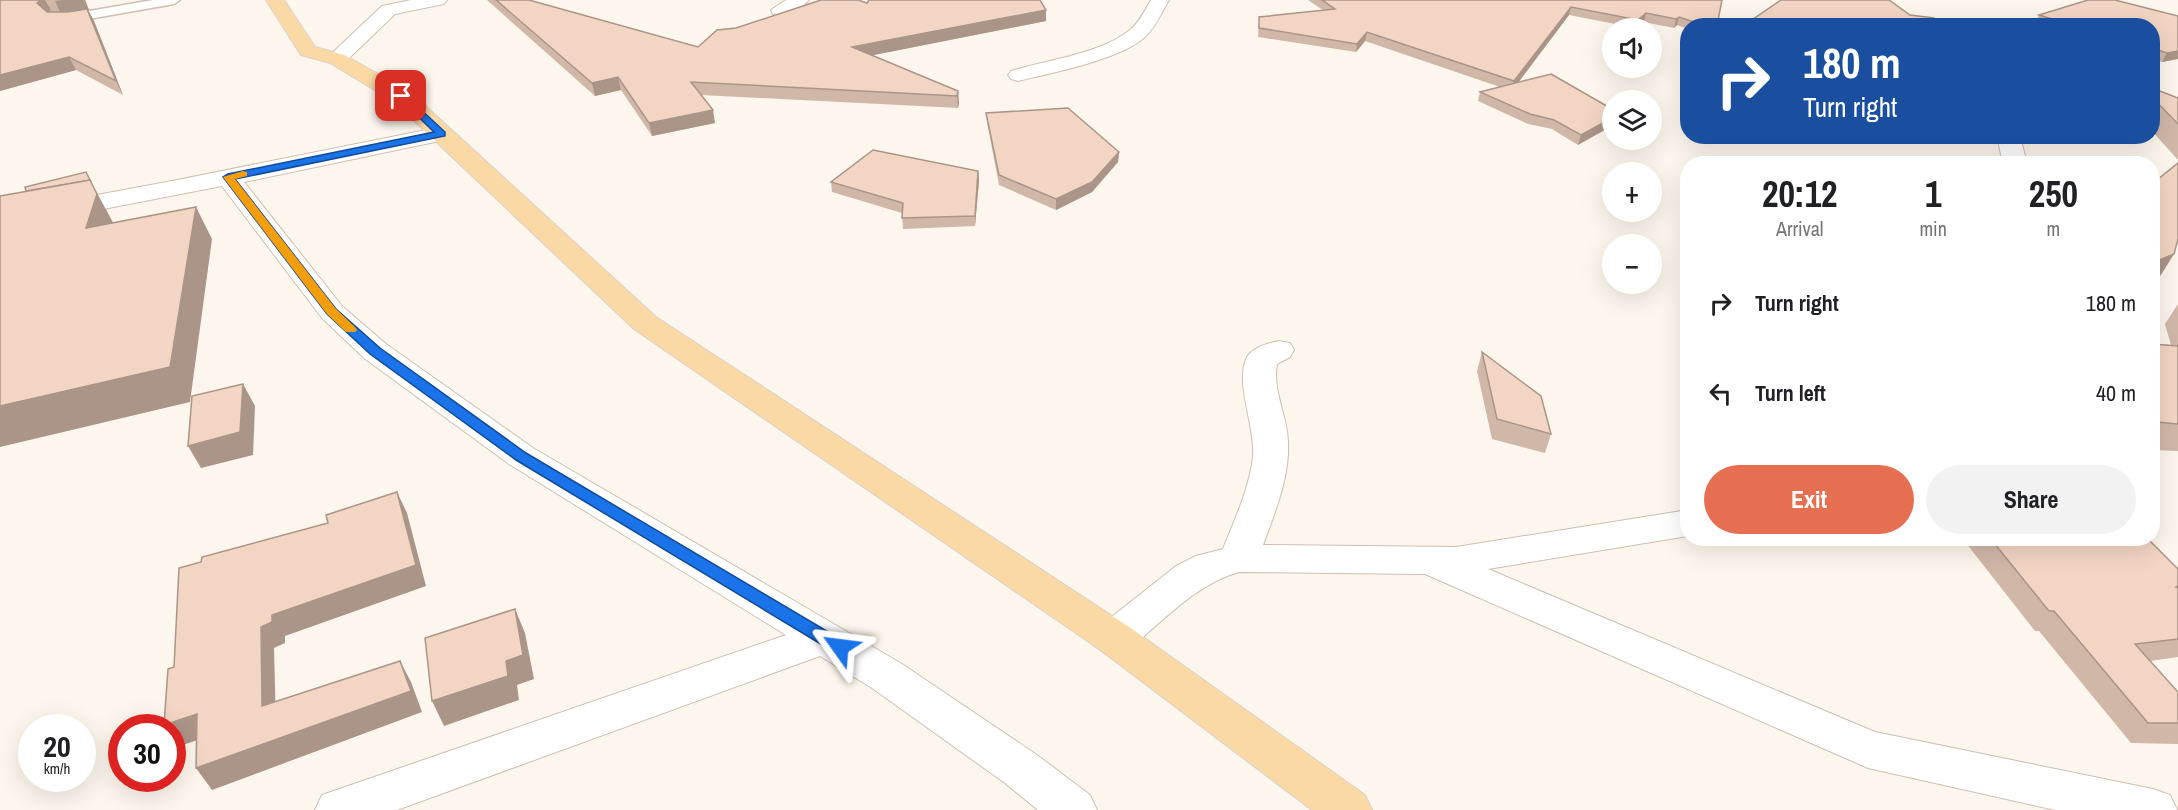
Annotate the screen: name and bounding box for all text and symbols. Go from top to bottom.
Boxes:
map controls [1602,18,1662,294]
button: sound [1602,18,1662,78]
text: 180 m [1803,35,1901,91]
icon: right [1704,42,1782,120]
pin [375,70,426,121]
icon: arrive [384,79,417,112]
text: Turn right [1803,89,1897,125]
button: layers [1602,90,1662,150]
button: + [1602,162,1662,222]
text: 20:12 [1762,170,1837,218]
text: 1 [1925,170,1941,218]
text: 250 [2029,170,2078,218]
text: Arrival [1776,215,1823,242]
text: min [1919,215,1947,242]
text: m [2047,215,2060,242]
button: − [1602,234,1662,294]
icon: right [1704,287,1737,320]
text: Turn right [1755,288,1839,318]
text: 180 m [2086,288,2136,318]
icon: left [1704,377,1737,410]
text: Turn left [1755,378,1826,408]
text: 40 m [2096,378,2136,408]
button: Exit [1704,465,1914,534]
button: Share [1926,465,2136,534]
position arrow [808,615,872,679]
speed limit sign: 30 [108,714,186,792]
text: 20 [43,726,71,766]
text: km/h [44,758,70,779]

